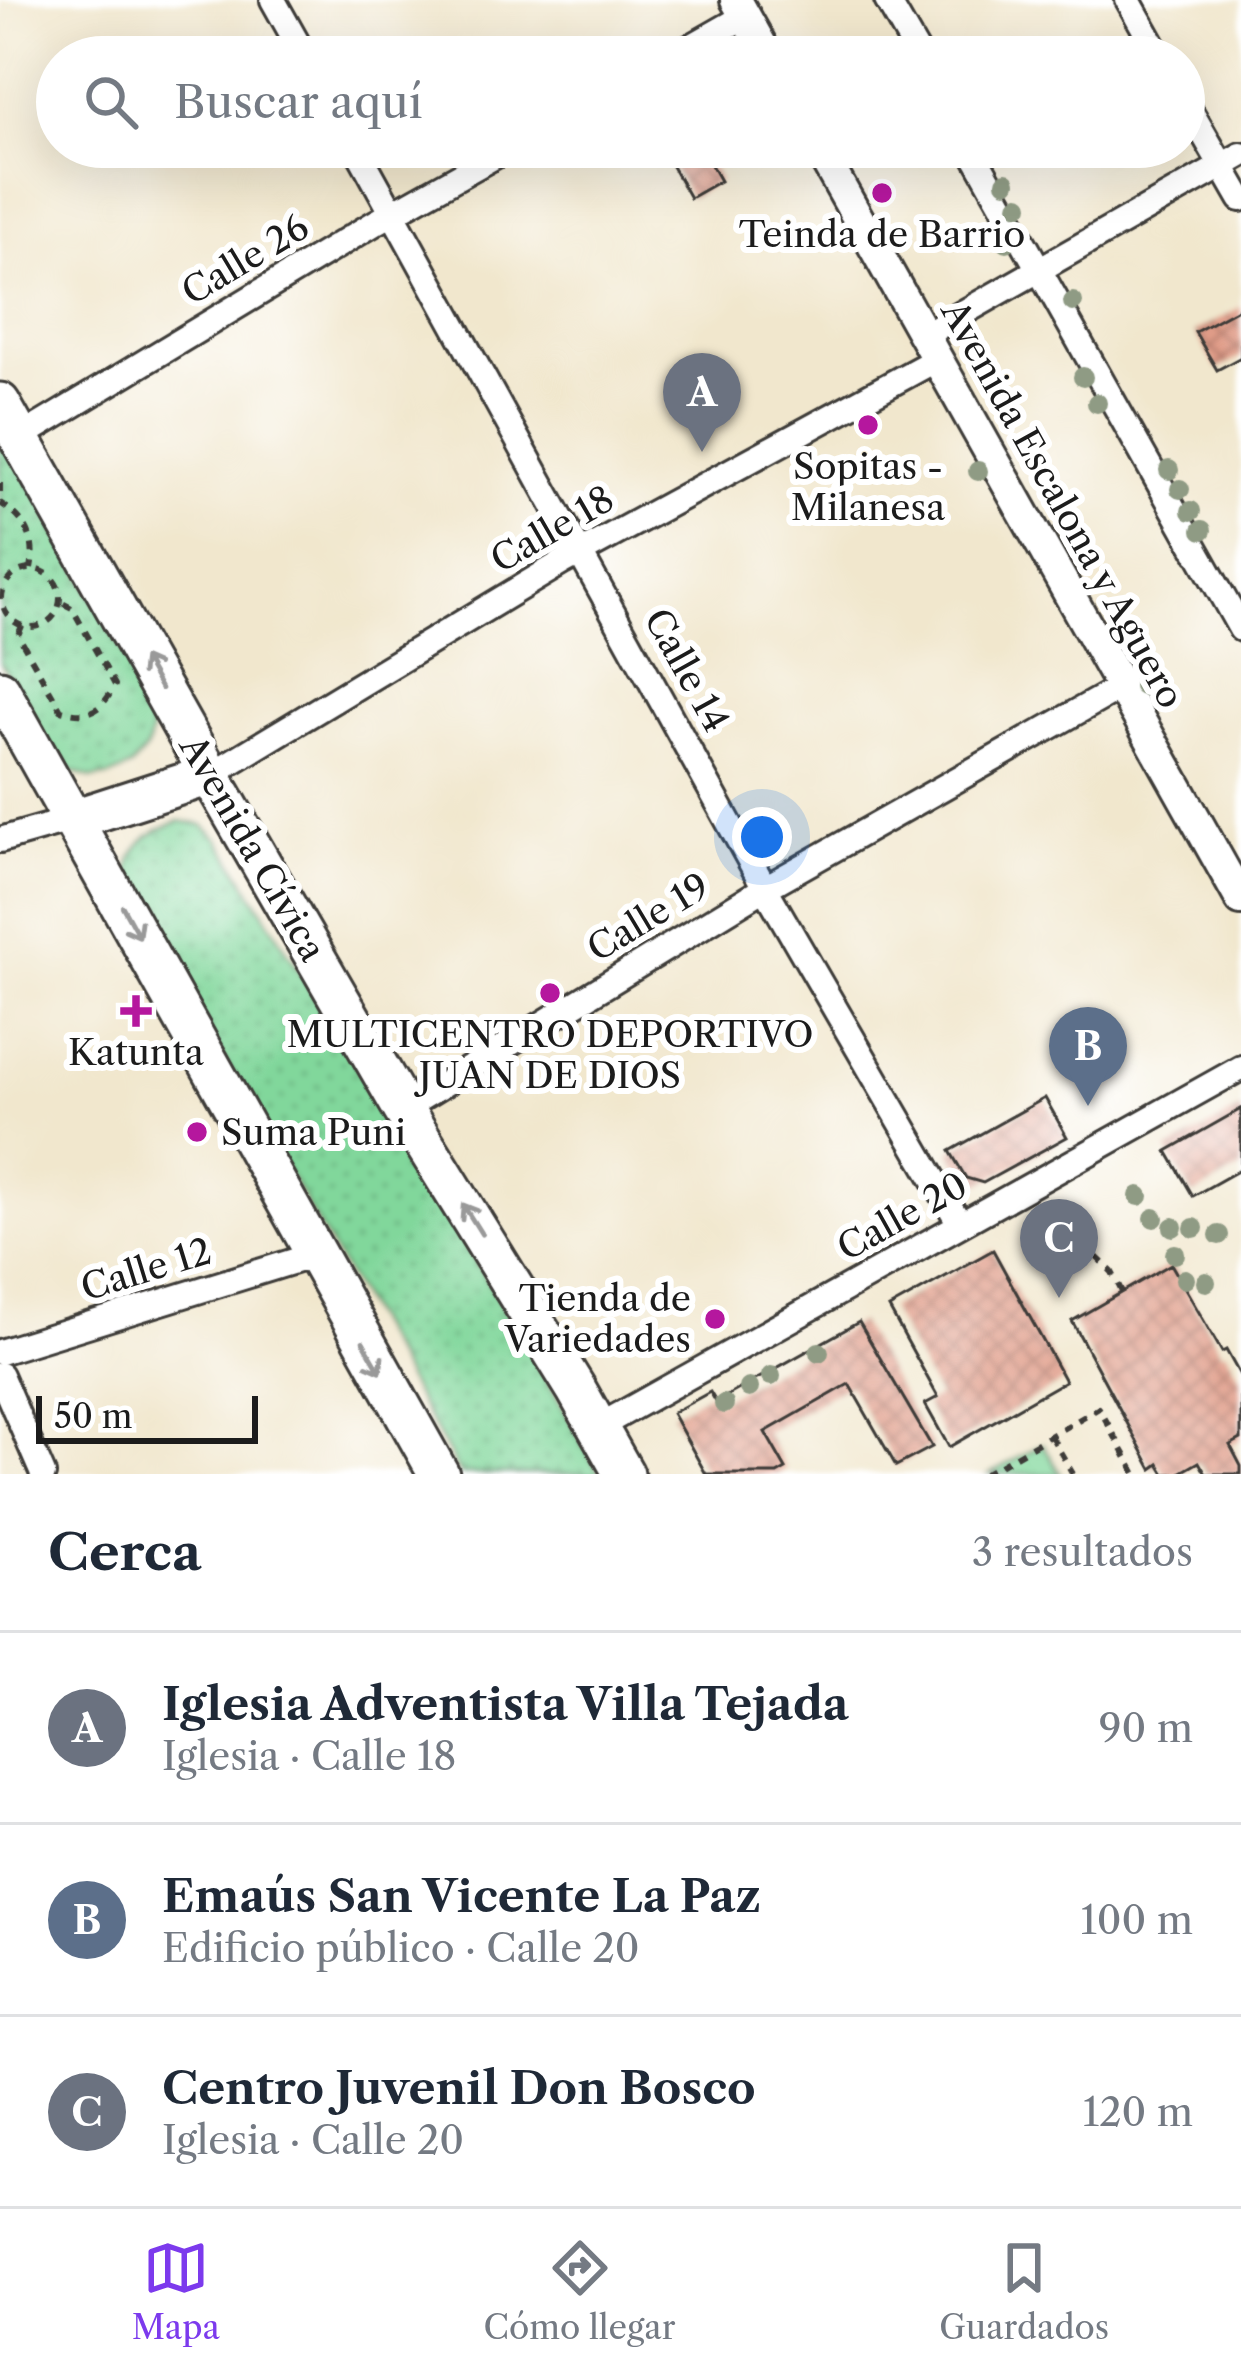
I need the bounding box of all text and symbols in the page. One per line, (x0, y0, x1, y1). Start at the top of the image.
search box (36, 36, 1205, 168)
icon: search (78, 69, 144, 135)
text: Buscar aquí (174, 74, 423, 130)
marker: Teinda de Barrio (869, 180, 895, 206)
street label: Calle 26 (174, 204, 316, 314)
place label: Teinda de Barrio (739, 212, 1025, 256)
street label: Avenida Escalona y Aguero (932, 292, 1194, 715)
pin: A (663, 353, 741, 452)
marker: Sopitas - Milanesa (855, 412, 881, 438)
place label: Sopitas - Milanesa (791, 444, 945, 529)
street label: Calle 18 (483, 476, 621, 582)
street label: Calle 14 (635, 601, 739, 739)
one-way arrow (140, 656, 163, 691)
street label: Avenida Cívica (170, 726, 335, 969)
your location (732, 807, 792, 867)
street label: Calle 19 (579, 864, 717, 970)
one-way arrow (119, 903, 143, 938)
marker: MULTICENTRO DEPORTIVO JUAN DE DIOS (537, 980, 563, 1006)
marker: Katunta (123, 998, 149, 1024)
pin: B (1049, 1007, 1127, 1106)
place label: MULTICENTRO DEPORTIVO JUAN DE DIOS (287, 1012, 813, 1097)
place label: Katunta (68, 1030, 204, 1074)
place label: Suma Puni (221, 1110, 406, 1154)
marker: Suma Puni (184, 1119, 210, 1145)
street label: Calle 20 (829, 1162, 975, 1270)
pin: C (1020, 1199, 1098, 1298)
one-way arrow (460, 1203, 484, 1237)
street label: Calle 12 (76, 1228, 216, 1310)
place label: Tienda de Variedades (503, 1276, 691, 1361)
marker: Tienda de Variedades (702, 1306, 728, 1332)
one-way arrow (361, 1338, 385, 1373)
scale bar (36, 1390, 258, 1443)
text: 50 m (54, 1396, 132, 1437)
text: Cerca (48, 1521, 202, 1583)
text: 3 resultados (972, 1528, 1193, 1576)
text: Iglesia Adventista Villa Tejada (162, 1676, 849, 1732)
text: A (72, 1704, 102, 1752)
text: 90 m (1099, 1704, 1193, 1752)
text: Iglesia · Calle 18 (162, 1732, 456, 1780)
text: Emaús San Vicente La Paz (162, 1868, 761, 1924)
text: B (73, 1896, 102, 1944)
text: 100 m (1080, 1896, 1193, 1944)
text: Edificio público · Calle 20 (162, 1924, 640, 1972)
text: Centro Juvenil Don Bosco (162, 2060, 756, 2116)
text: C (71, 2088, 103, 2136)
text: 120 m (1083, 2088, 1193, 2136)
text: Iglesia · Calle 20 (162, 2116, 464, 2164)
tab: Mapa (132, 2235, 220, 2348)
tab: Cómo llegar (484, 2235, 676, 2348)
tab: Guardados (939, 2235, 1109, 2348)

